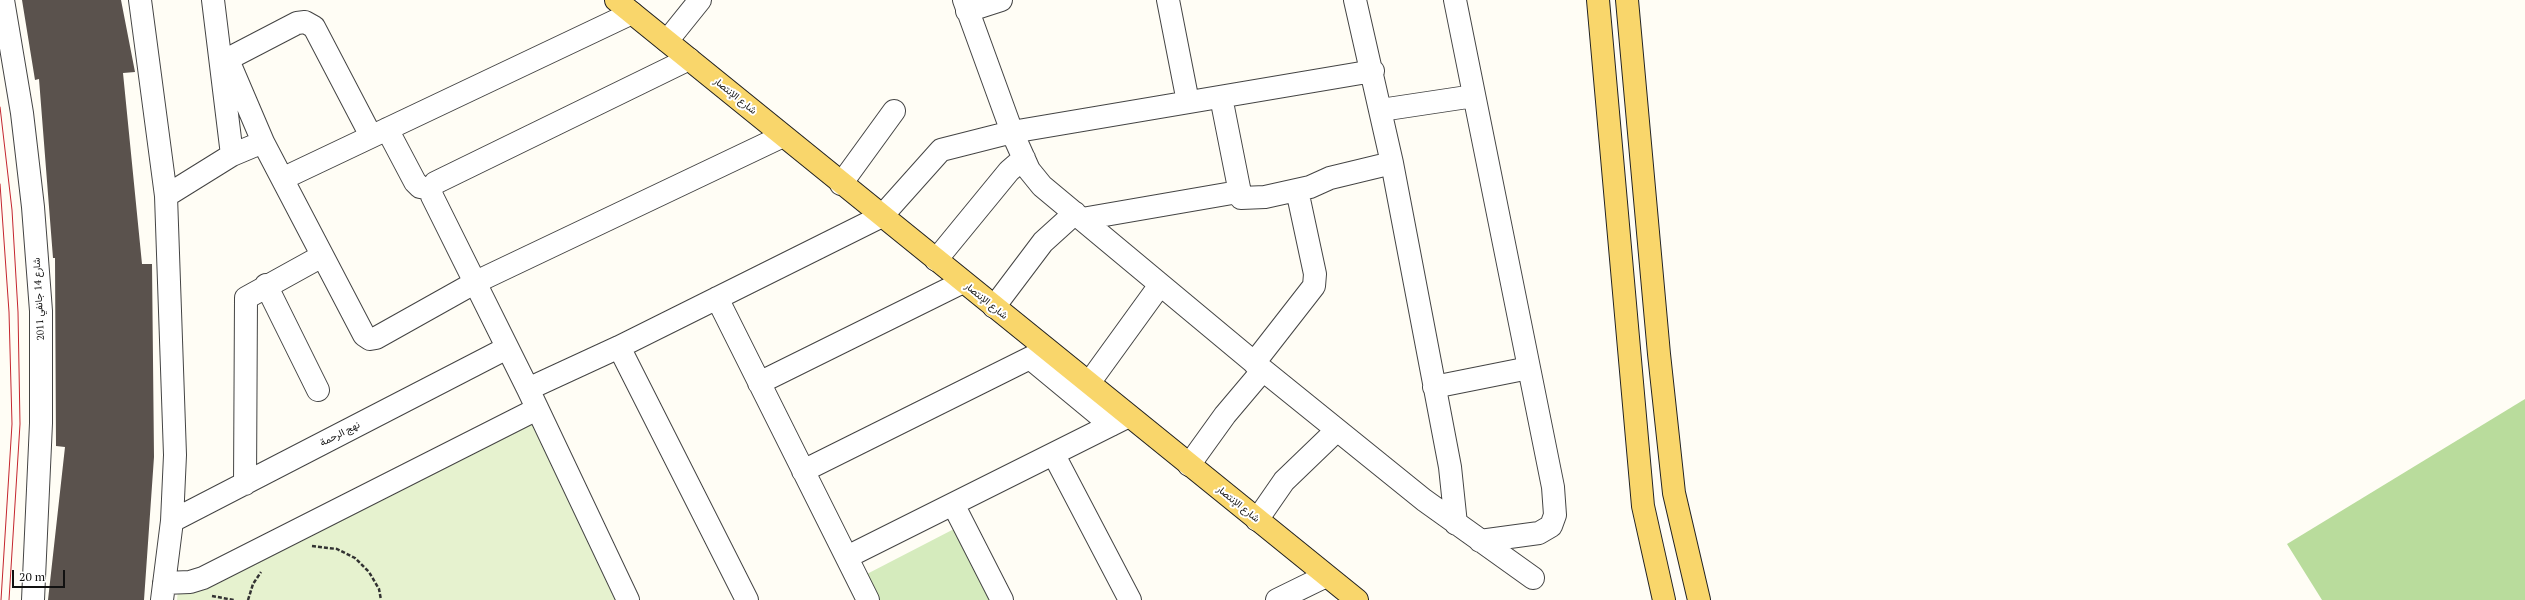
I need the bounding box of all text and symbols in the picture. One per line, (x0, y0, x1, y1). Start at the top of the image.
street label: شارع الإنتصار (711, 75, 759, 117)
street label: شارع 14 جانفي 2011 (31, 257, 47, 341)
street label: شارع الإنتصار (962, 280, 1010, 322)
street label: نهج الرحمة (318, 419, 362, 449)
street label: شارع الإنتصار (1214, 483, 1262, 525)
scale bar (14, 562, 67, 588)
text: 20 m (19, 569, 45, 584)

